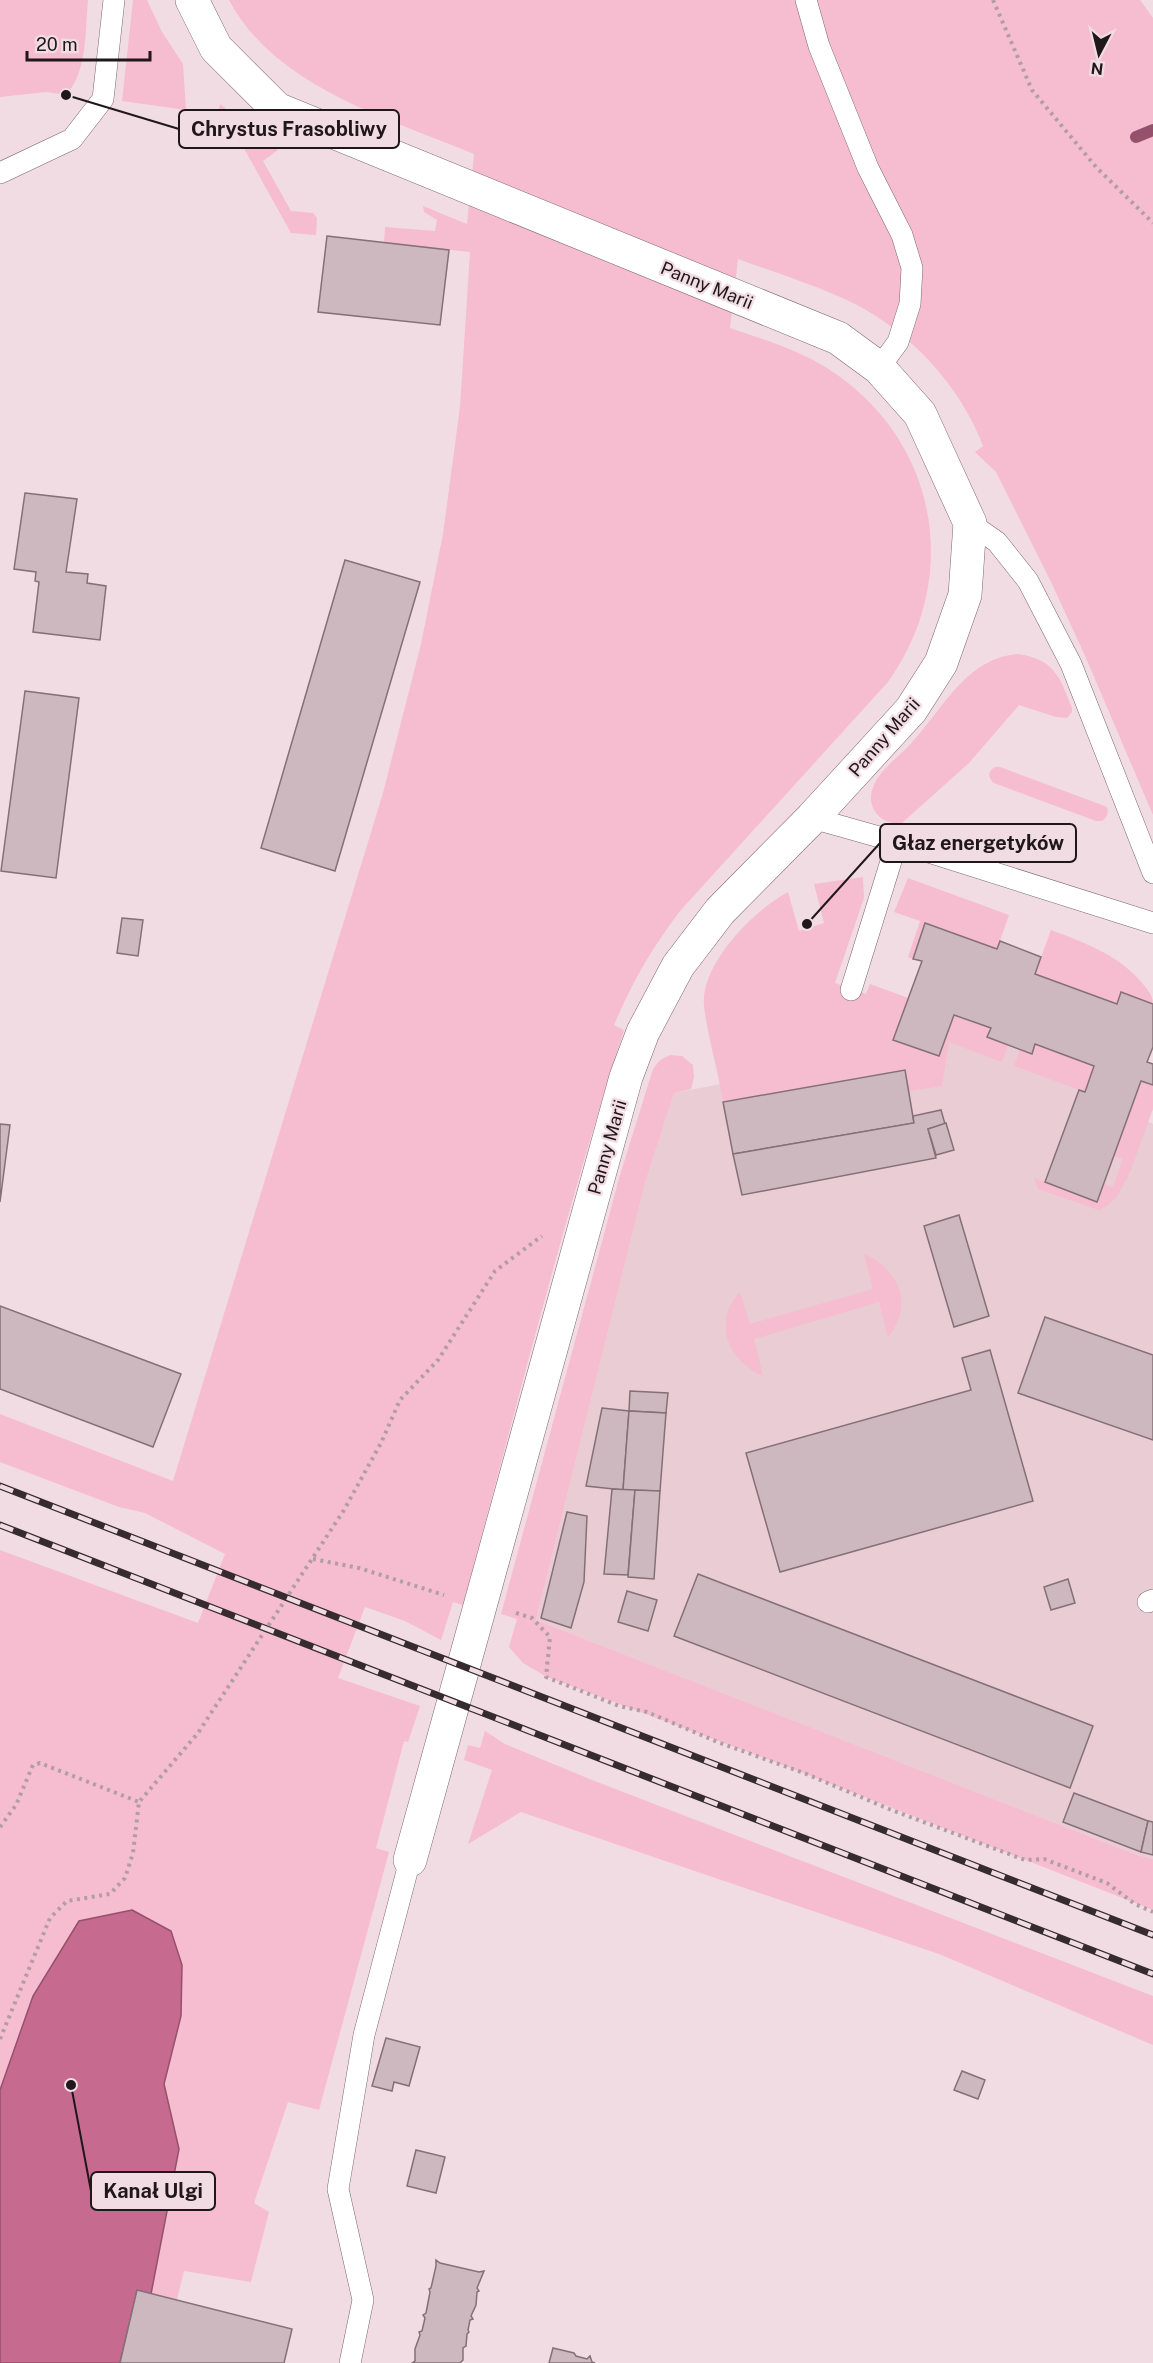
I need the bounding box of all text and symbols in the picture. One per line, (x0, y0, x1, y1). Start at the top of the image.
scale bar (27, 24, 150, 62)
north arrow (1069, 24, 1129, 84)
text: 20 m (36, 34, 78, 55)
text: N (1090, 58, 1105, 79)
callout: Chrystus Frasobliwy (179, 110, 399, 148)
text: Chrystus Frasobliwy (191, 117, 387, 141)
street label: Panny Marii (658, 257, 756, 313)
street label: Panny Marii (844, 693, 924, 781)
callout: Głaz energetyków (880, 824, 1076, 862)
text: Głaz energetyków (892, 831, 1064, 855)
street label: Panny Marii (583, 1097, 631, 1197)
callout: Kanał Ulgi (91, 2172, 215, 2210)
text: Kanał Ulgi (103, 2179, 203, 2203)

